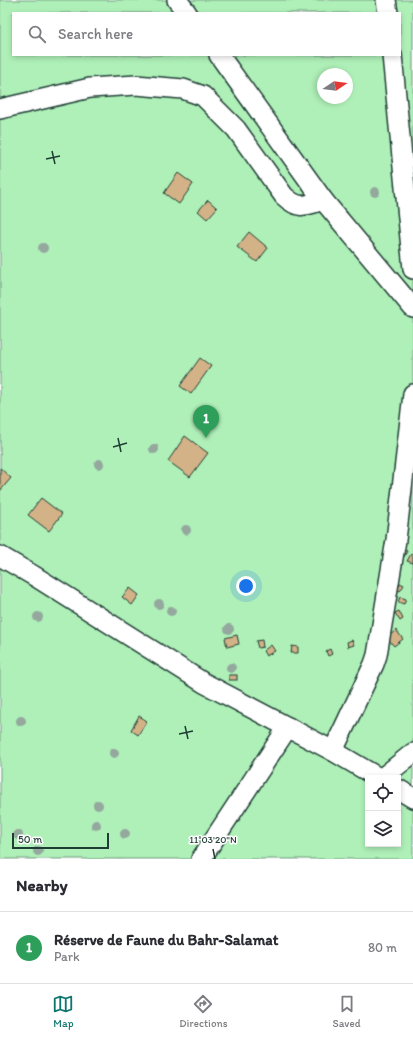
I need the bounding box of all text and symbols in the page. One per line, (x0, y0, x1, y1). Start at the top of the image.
search box (12, 12, 401, 56)
icon: search (26, 23, 48, 45)
text: Search here (58, 25, 133, 43)
north arrow (317, 68, 353, 104)
pin: 1 (193, 405, 219, 438)
your location (236, 576, 256, 596)
map controls (365, 775, 401, 847)
button: locate (365, 775, 401, 811)
button: layers (365, 811, 401, 847)
scale bar (12, 831, 109, 850)
text: 50 m (18, 833, 42, 846)
text: 11°03'20"N (189, 833, 237, 846)
text: Nearby (16, 875, 68, 895)
text: Réserve de Faune du Bahr-Salamat (54, 931, 278, 949)
text: 1 (26, 940, 32, 955)
text: 80 m (368, 940, 397, 955)
text: Park (54, 949, 80, 964)
tab: Map (52, 993, 74, 1030)
tab: Directions (179, 993, 228, 1030)
tab: Saved (332, 993, 361, 1030)

